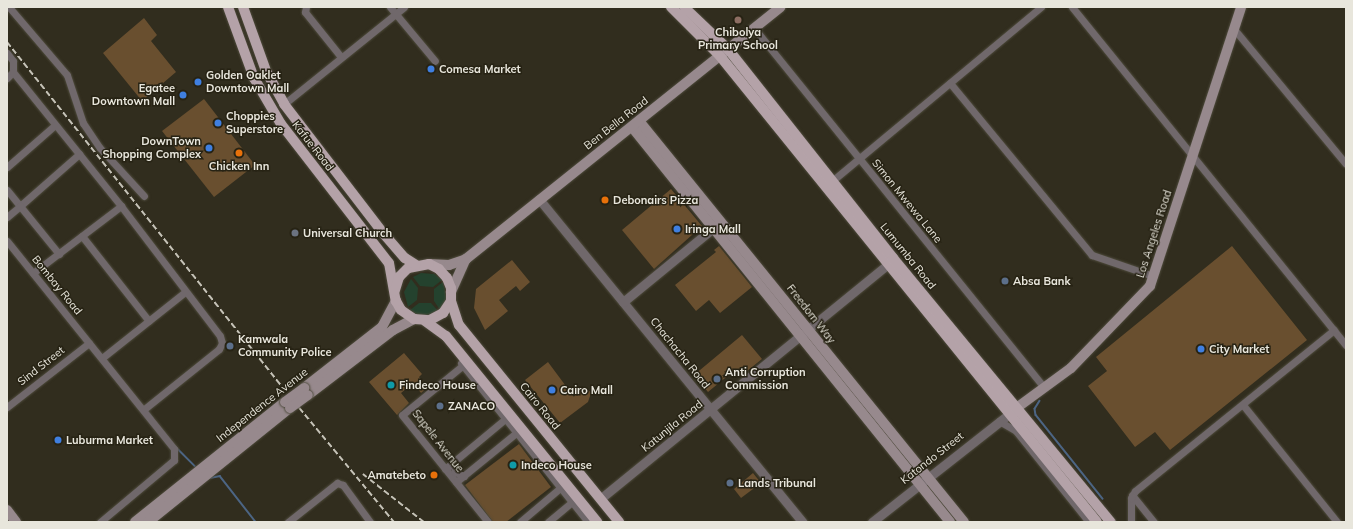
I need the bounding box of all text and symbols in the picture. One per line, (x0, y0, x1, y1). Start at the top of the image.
marker: Chibolya Primary School (733, 15, 743, 25)
place label: Chibolya Primary School (698, 26, 778, 52)
place label: Comesa Market (439, 62, 521, 76)
marker: Comesa Market (426, 64, 436, 74)
place label: Golden Oaklet Downtown Mall (206, 69, 289, 95)
marker: Golden Oaklet Downtown Mall (193, 77, 203, 87)
place label: Egatee Downtown Mall (92, 82, 175, 108)
marker: Egatee Downtown Mall (178, 90, 188, 100)
street label: Ben Bella Road (581, 94, 651, 152)
place label: Choppies Superstore (226, 110, 283, 136)
marker: Choppies Superstore (213, 118, 223, 128)
street label: Kafue Road (289, 119, 337, 173)
place label: DownTown Shopping Complex (102, 135, 201, 161)
marker: DownTown Shopping Complex (204, 143, 214, 153)
marker: Chicken Inn (234, 148, 244, 158)
street label: Simon Mwewa Lane (869, 157, 945, 245)
place label: Chicken Inn (209, 159, 269, 173)
street label: Los Angeles Road (1134, 188, 1174, 280)
place label: Debonairs Pizza (613, 193, 698, 207)
marker: Debonairs Pizza (600, 195, 610, 205)
street label: Lumumba Road (877, 220, 939, 292)
place label: Iringa Mall (685, 222, 741, 236)
marker: Iringa Mall (672, 224, 682, 234)
place label: Universal Church (303, 226, 392, 240)
marker: Universal Church (290, 228, 300, 238)
street label: Bombay Road (29, 253, 85, 317)
place label: Absa Bank (1013, 274, 1071, 288)
marker: Absa Bank (1000, 276, 1010, 286)
street label: Freedom Way (784, 282, 838, 346)
street label: Chachacha Road (647, 315, 713, 391)
place label: Kamwala Community Police (238, 333, 332, 359)
marker: Kamwala Community Police (225, 341, 235, 351)
place label: City Market (1209, 342, 1269, 356)
street label: Sind Street (15, 344, 67, 388)
marker: City Market (1196, 344, 1206, 354)
street label: Independence Avenue (214, 365, 310, 445)
place label: Anti Corruption Commission (725, 366, 806, 392)
marker: Anti Corruption Commission (712, 374, 722, 384)
place label: Findeco House (399, 378, 476, 392)
marker: Findeco House (386, 380, 396, 390)
street label: Cairo Road (517, 380, 563, 432)
place label: Cairo Mall (560, 383, 613, 397)
marker: Cairo Mall (547, 385, 557, 395)
street label: Katunjila Road (639, 397, 705, 455)
place label: ZANACO (448, 399, 495, 413)
marker: ZANACO (435, 401, 445, 411)
street label: Sapele Avenue (409, 407, 467, 475)
street label: Katondo Street (898, 429, 966, 487)
place label: Luburma Market (66, 433, 153, 447)
marker: Luburma Market (53, 435, 63, 445)
place label: Indeco House (521, 458, 592, 472)
marker: Indeco House (508, 460, 518, 470)
place label: Amatebeto (367, 468, 426, 482)
marker: Amatebeto (429, 470, 439, 480)
place label: Lands Tribunal (738, 476, 816, 490)
marker: Lands Tribunal (725, 478, 735, 488)

